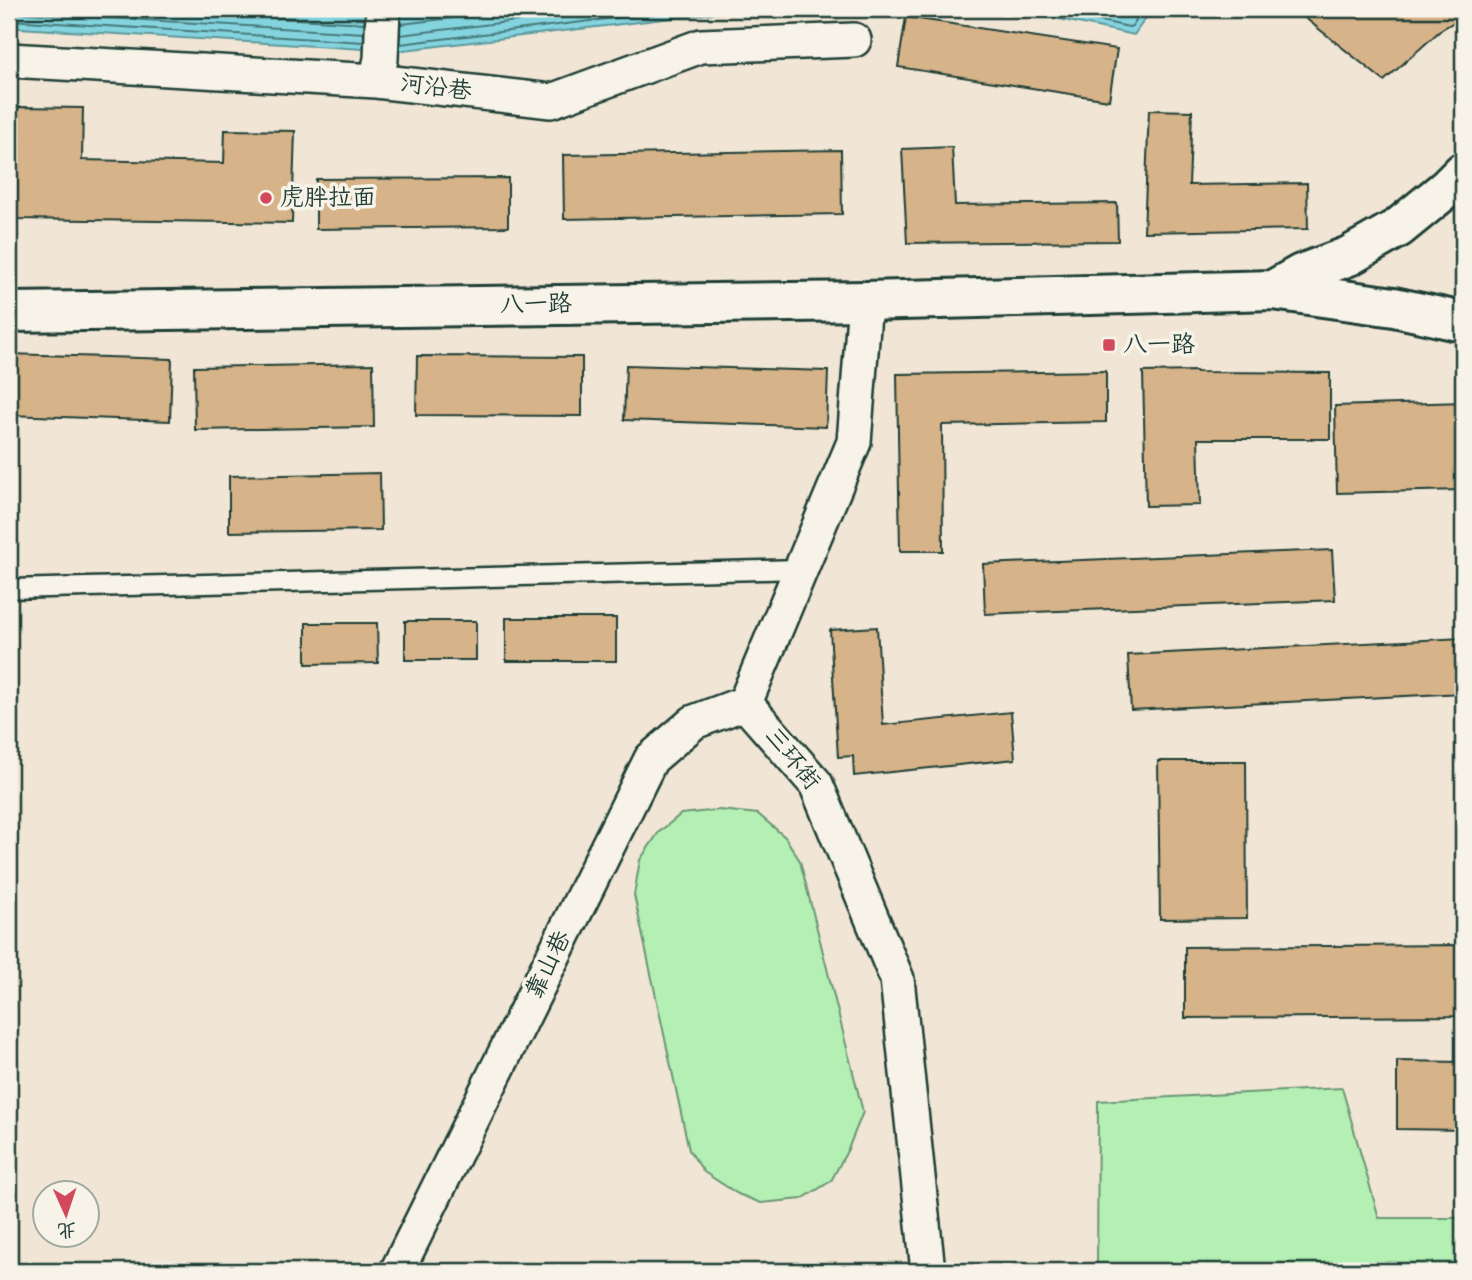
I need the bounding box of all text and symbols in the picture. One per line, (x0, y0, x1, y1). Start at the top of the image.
street label: 河沿巷 (398, 68, 474, 108)
place label: 虎胖拉面 (280, 183, 376, 214)
marker: 虎胖拉面 (258, 190, 274, 206)
street label: 八一路 (500, 289, 572, 321)
place label: 八一路 (1123, 330, 1195, 361)
marker: 八一路 (1101, 337, 1117, 353)
street label: 三环街 (757, 721, 827, 797)
street label: 靠山巷 (519, 926, 579, 1004)
north arrow (32, 1178, 102, 1248)
text: 北 (57, 1216, 77, 1242)

